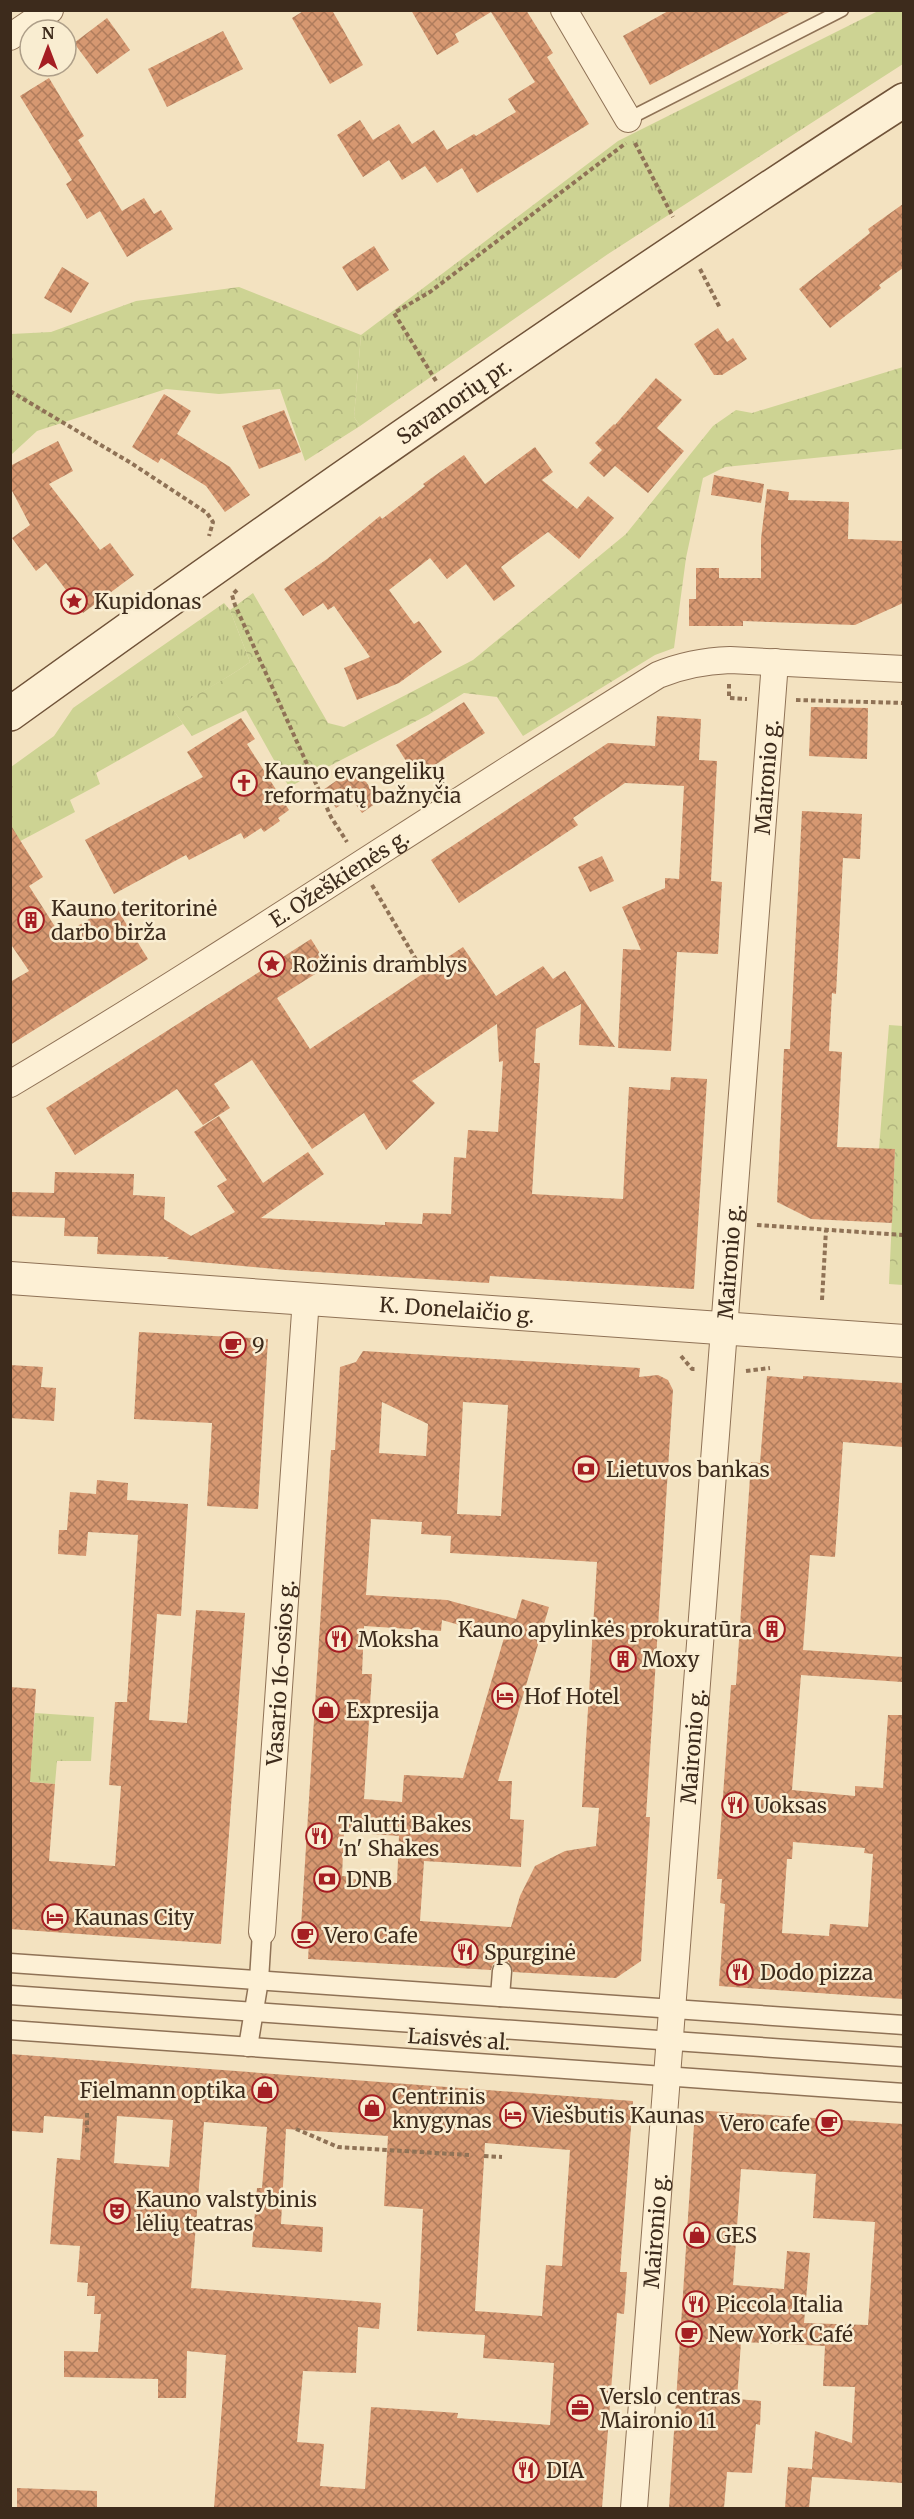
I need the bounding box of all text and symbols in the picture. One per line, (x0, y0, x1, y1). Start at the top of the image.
north arrow (18, 18, 78, 78)
text: N (42, 23, 55, 43)
street label: Savanorių pr. (391, 352, 516, 450)
place icon: Kupidonas (59, 586, 89, 616)
place label: Kupidonas (94, 588, 202, 615)
street label: Maironio g. (748, 718, 784, 836)
place label: Kauno evangelikų reformatų bažnyčia (264, 758, 461, 809)
church icon: Kauno evangelikų reformatų bažnyčia (229, 768, 259, 798)
street label: E. Ožeškienės g. (264, 823, 414, 933)
place label: Kauno teritorinė darbo birža (51, 895, 217, 946)
building icon: Kauno teritorinė darbo birža (16, 905, 46, 935)
place icon: Rožinis dramblys (257, 949, 287, 979)
place label: Rožinis dramblys (292, 951, 467, 978)
street label: Maironio g. (711, 1203, 747, 1320)
street label: K. Donelaičio g. (378, 1291, 535, 1328)
cafe icon: 9 (218, 1330, 248, 1360)
place label: 9 (252, 1332, 265, 1359)
bank icon: Lietuvos bankas (571, 1454, 601, 1484)
place label: Lietuvos bankas (606, 1456, 770, 1483)
street label: Vasario 16-osios g. (260, 1579, 300, 1767)
building icon: Kauno apylinkės prokuratūra (757, 1614, 787, 1644)
place label: Kauno apylinkės prokuratūra (458, 1616, 752, 1643)
restaurant icon: Moksha (324, 1624, 354, 1654)
place label: Moksha (358, 1626, 439, 1653)
building icon: Moxy (608, 1644, 638, 1674)
place label: Moxy (642, 1646, 700, 1673)
hotel icon: Hof Hotel (490, 1681, 520, 1711)
place label: Hof Hotel (524, 1683, 620, 1710)
street label: Maironio g. (674, 1688, 710, 1805)
shop icon: Expresija (311, 1695, 341, 1725)
place label: Expresija (346, 1697, 439, 1724)
restaurant icon: Uoksas (720, 1790, 750, 1820)
place label: Uoksas (754, 1792, 827, 1819)
place label: Talutti Bakes 'n' Shakes (338, 1811, 471, 1862)
restaurant icon: Talutti Bakes 'n' Shakes (304, 1821, 334, 1851)
bank icon: DNB (312, 1864, 342, 1894)
place label: DNB (346, 1866, 392, 1893)
hotel icon: Kaunas City (40, 1902, 70, 1932)
place label: Kaunas City (74, 1904, 195, 1931)
cafe icon: Vero Cafe (290, 1920, 320, 1950)
place label: Vero Cafe (323, 1922, 418, 1949)
restaurant icon: Spurginė (450, 1937, 480, 1967)
place label: Spurginė (484, 1939, 576, 1966)
restaurant icon: Dodo pizza (725, 1957, 755, 1987)
place label: Dodo pizza (760, 1959, 873, 1986)
street label: Laisvės al. (407, 2022, 511, 2056)
shop icon: Fielmann optika (250, 2075, 280, 2105)
place label: Fielmann optika (79, 2077, 246, 2104)
place label: Centrinis knygynas (392, 2083, 492, 2134)
shop icon: Centrinis knygynas (357, 2093, 387, 2123)
hotel icon: Viešbutis Kaunas (498, 2100, 528, 2130)
place label: Viešbutis Kaunas (531, 2102, 705, 2129)
cafe icon: Vero cafe (814, 2108, 844, 2138)
place label: Vero cafe (719, 2110, 810, 2137)
street label: Maironio g. (637, 2172, 673, 2289)
place label: Kauno valstybinis lėlių teatras (136, 2186, 317, 2237)
theatre icon: Kauno valstybinis lėlių teatras (102, 2196, 132, 2226)
shop icon: GES (682, 2220, 712, 2250)
place label: GES (716, 2222, 757, 2249)
restaurant icon: Piccola Italia (681, 2289, 711, 2319)
place label: Piccola Italia (716, 2291, 843, 2318)
cafe icon: New York Café (674, 2319, 704, 2349)
place label: New York Café (708, 2321, 853, 2348)
place label: Verslo centras Maironio 11 (599, 2383, 741, 2434)
office icon: Verslo centras Maironio 11 (565, 2393, 595, 2423)
restaurant icon: DIA (511, 2455, 541, 2485)
place label: DIA (546, 2457, 584, 2484)

